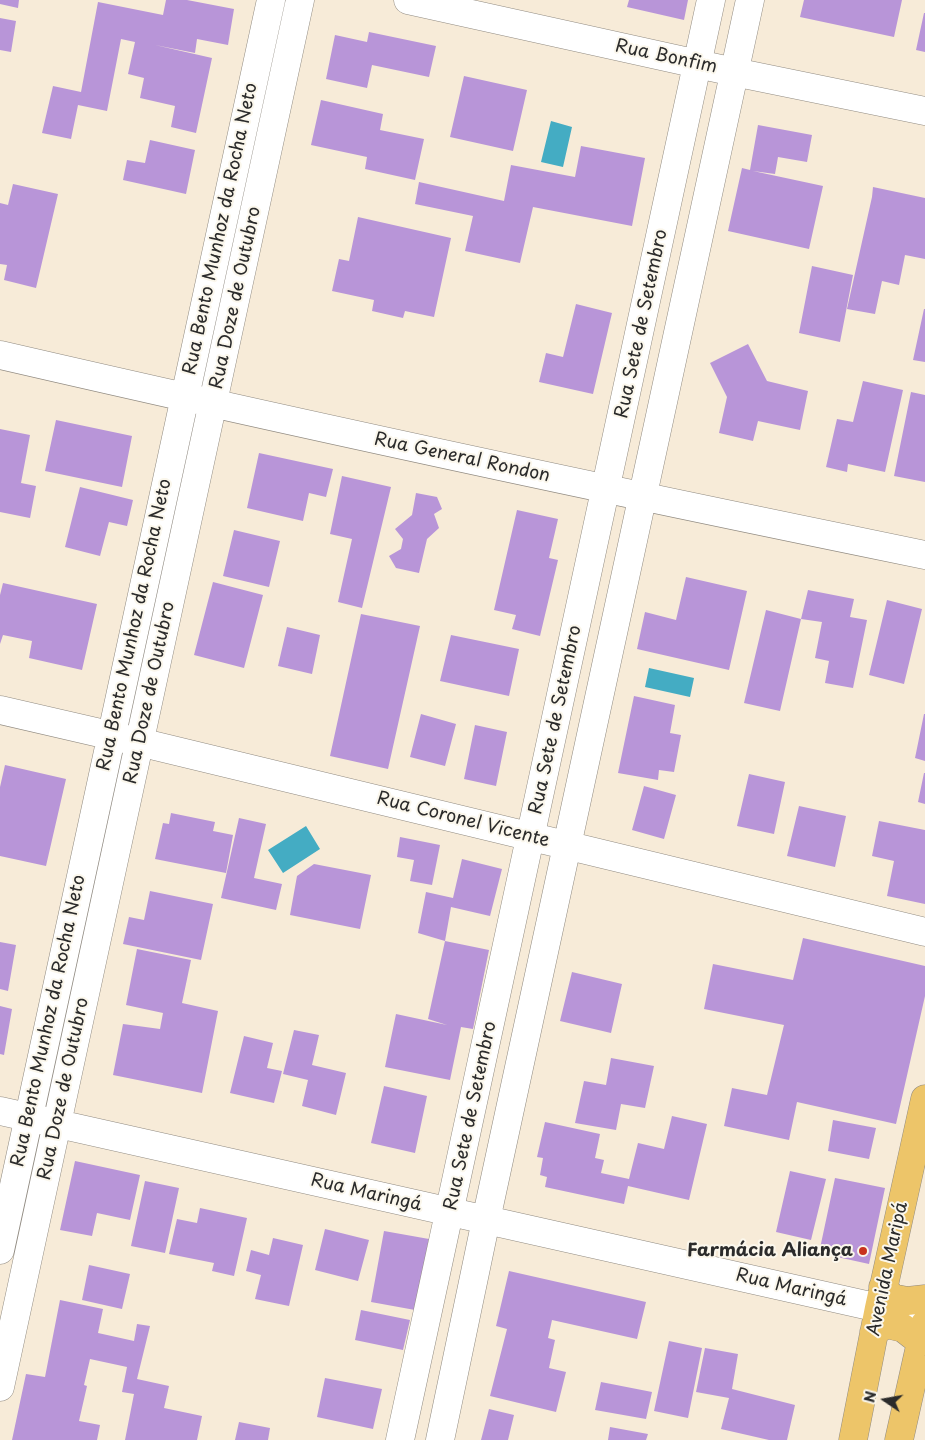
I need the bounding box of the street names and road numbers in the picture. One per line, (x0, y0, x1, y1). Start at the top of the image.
street label: Rua Bonfim (613, 36, 719, 78)
street label: Rua Bento Munhoz da Rocha Neto (179, 81, 263, 377)
street label: Rua Doze de Outubro (206, 205, 266, 391)
street label: Rua Sete de Setembro (611, 227, 673, 421)
street label: Rua General Rondon (372, 429, 552, 487)
street label: Rua Bento Munhoz da Rocha Neto (93, 477, 177, 773)
street label: Rua Doze de Outubro (120, 600, 180, 786)
street label: Rua Sete de Setembro (525, 623, 587, 817)
street label: Rua Coronel Vicente (374, 788, 552, 852)
street label: Rua Bento Munhoz da Rocha Neto (7, 873, 91, 1169)
street label: Rua Doze de Outubro (34, 996, 94, 1182)
street label: Rua Sete de Setembro (440, 1019, 502, 1213)
street label: Rua Maringá (308, 1170, 424, 1216)
street label: Avenida Maripá (863, 1200, 913, 1338)
street label: Rua Maringá (733, 1265, 849, 1311)

